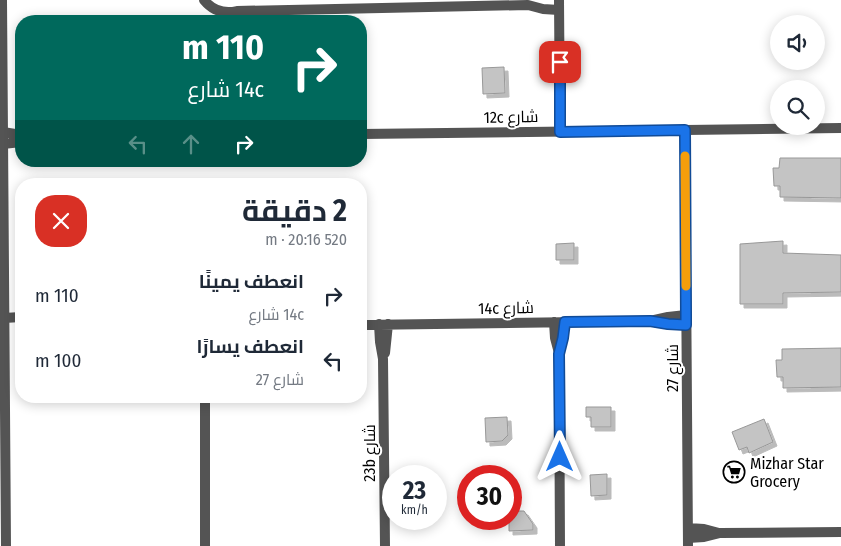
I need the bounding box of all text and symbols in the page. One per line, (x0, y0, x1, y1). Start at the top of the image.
map controls (770, 15, 825, 135)
button: sound (770, 15, 825, 70)
text: 110 m (182, 26, 264, 68)
icon: right (282, 35, 347, 100)
pin (539, 41, 581, 83)
icon: arrive (546, 48, 574, 76)
text: 14c شارع (188, 76, 264, 103)
button: search (770, 80, 825, 135)
street label: 12c شارع (484, 107, 538, 129)
icon: left (124, 130, 152, 158)
icon: ahead (177, 130, 205, 158)
icon: right (230, 130, 258, 158)
text: 2 دقيقة (242, 193, 347, 229)
button: close (35, 195, 87, 247)
text: 520 m · 20:16 (265, 230, 347, 249)
text: انعطف يمينًا (199, 270, 304, 293)
icon: right (319, 282, 347, 310)
text: 110 m (35, 284, 79, 307)
street label: 14c شارع (478, 298, 534, 320)
text: 14c شارع (248, 305, 304, 324)
text: انعطف يسارًا (196, 335, 304, 358)
street label: شارع 27 (663, 344, 684, 392)
icon: left (319, 347, 347, 375)
text: 100 m (35, 349, 81, 372)
text: شارع 27 (256, 370, 304, 389)
street label: 23b شارع (360, 424, 381, 482)
position arrow (533, 430, 585, 482)
place label: Mizhar Star Grocery (750, 454, 824, 491)
supermarket icon: Mizhar Star Grocery (722, 460, 746, 484)
speed limit sign: 30 (457, 465, 522, 530)
text: 23 (403, 476, 426, 506)
text: km/h (401, 503, 428, 517)

